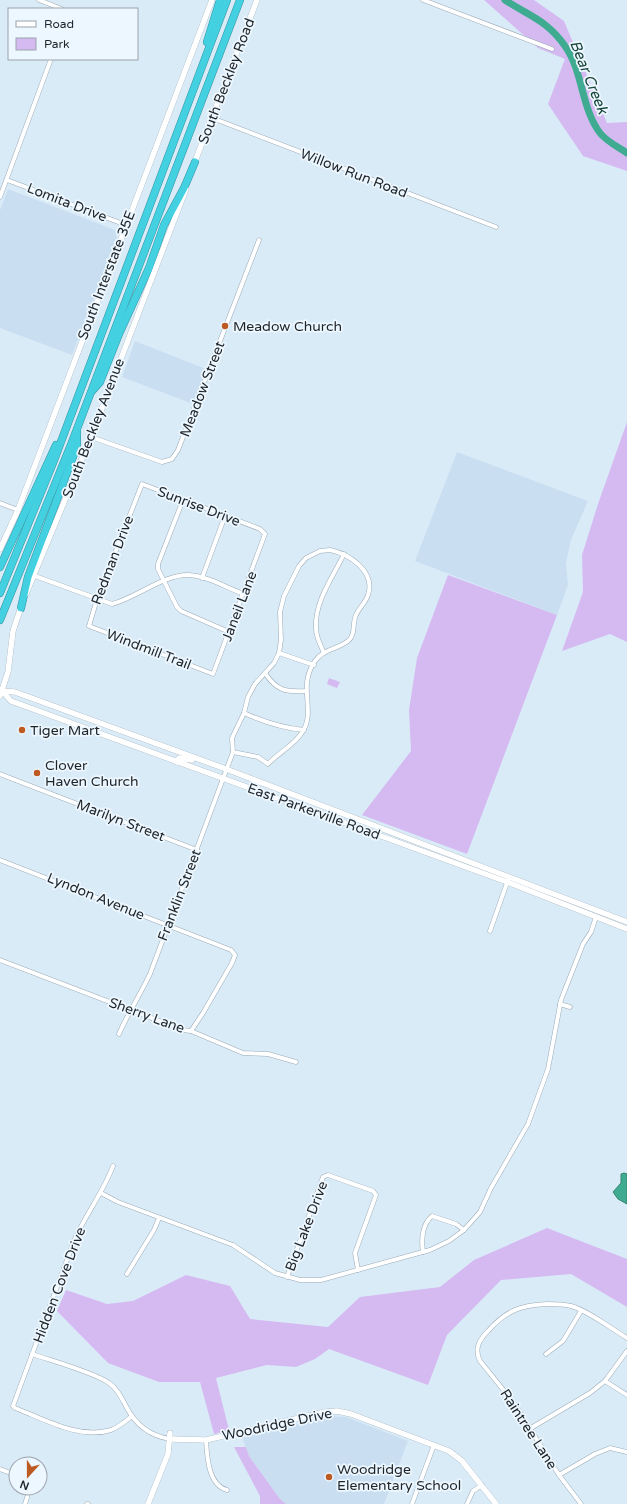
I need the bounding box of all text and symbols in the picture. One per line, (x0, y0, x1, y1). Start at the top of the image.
legend (8, 8, 138, 60)
street label: South Beckley Road (195, 16, 258, 147)
text: Road (44, 17, 74, 31)
text: Park (44, 37, 70, 51)
water label: Bear Creek (566, 38, 613, 118)
street label: Willow Run Road (298, 145, 410, 202)
street label: Lomita Drive (24, 179, 109, 226)
street label: South Interstate 35E (74, 208, 139, 342)
place label: Meadow Church (233, 318, 342, 335)
marker: Meadow Church (220, 321, 230, 331)
street label: Meadow Street (176, 338, 229, 439)
street label: South Beckley Avenue (59, 356, 128, 501)
street label: Sunrise Drive (155, 483, 243, 530)
street label: Redman Drive (88, 513, 137, 607)
street label: Janeil Lane (218, 569, 261, 644)
street label: Windmill Trail (104, 625, 194, 673)
place label: Tiger Mart (30, 722, 100, 739)
marker: Tiger Mart (17, 725, 27, 735)
place label: Clover Haven Church (45, 757, 139, 790)
marker: Clover Haven Church (32, 768, 42, 778)
street label: East Parkerville Road (245, 780, 383, 843)
street label: Marilyn Street (74, 796, 168, 845)
street label: Franklin Street (154, 846, 205, 943)
street label: Lyndon Avenue (45, 869, 147, 924)
street label: Sherry Lane (107, 994, 187, 1037)
street label: Big Lake Drive (282, 1179, 331, 1274)
street label: Hidden Cove Drive (29, 1225, 89, 1346)
street label: Raintree Lane (496, 1386, 561, 1473)
street label: Woodridge Drive (221, 1405, 334, 1444)
north arrow (8, 1456, 48, 1496)
place label: Woodridge Elementary School (337, 1461, 461, 1494)
marker: Woodridge Elementary School (324, 1472, 334, 1482)
text: N (18, 1477, 31, 1493)

